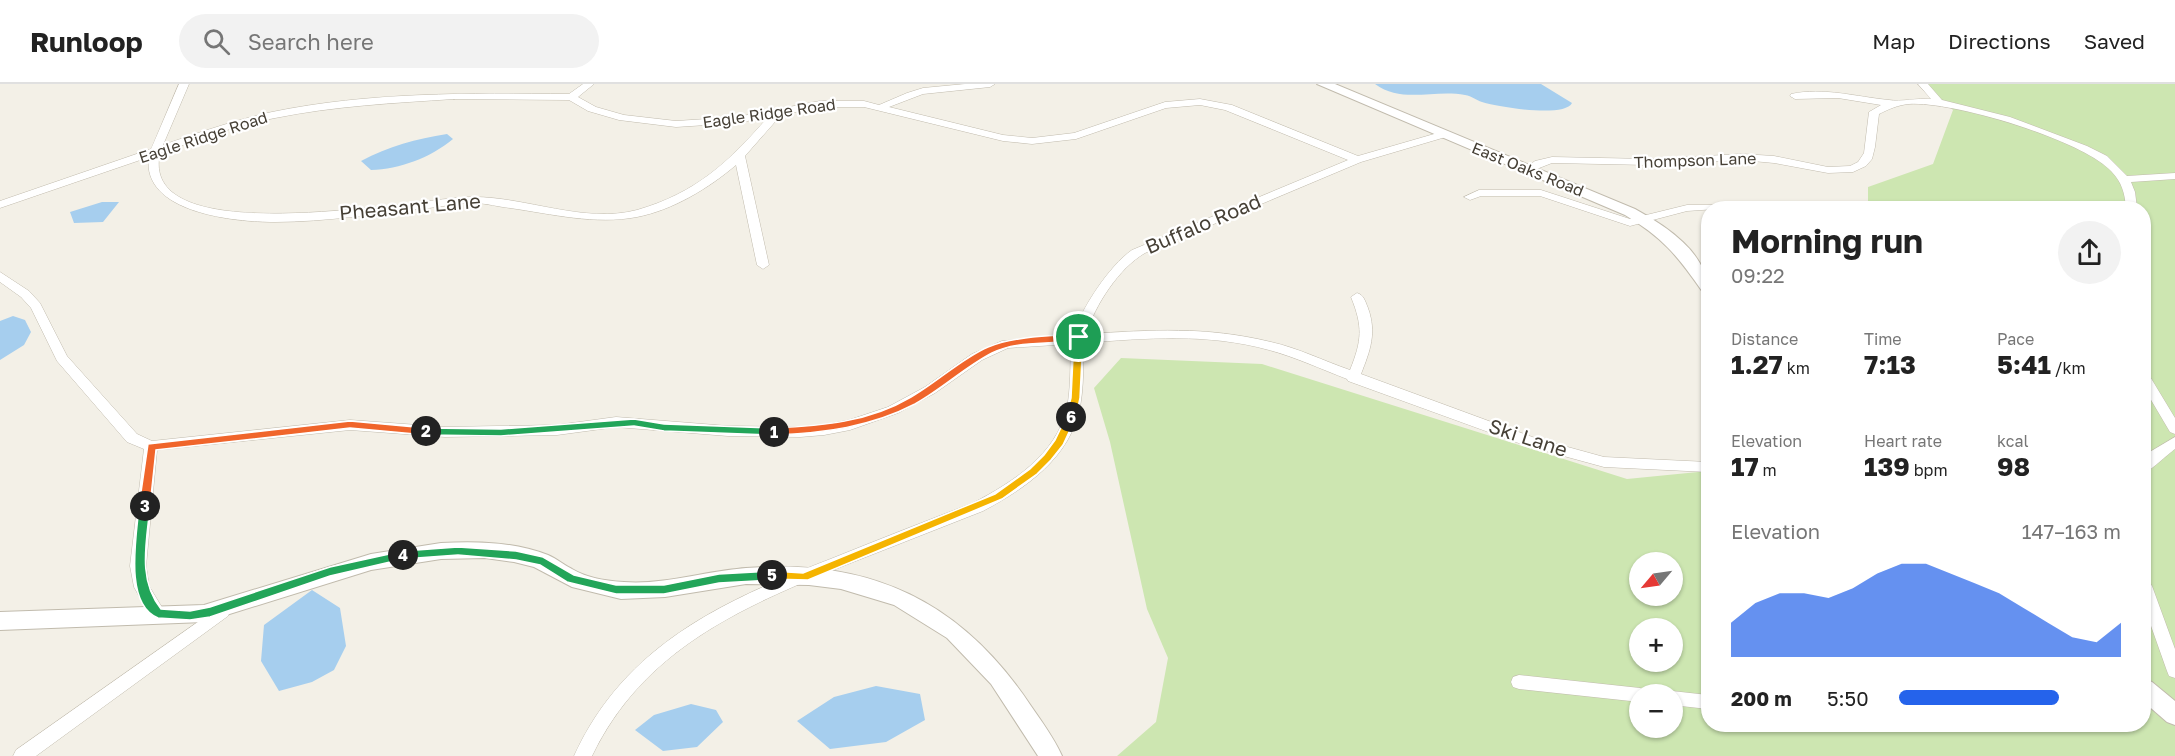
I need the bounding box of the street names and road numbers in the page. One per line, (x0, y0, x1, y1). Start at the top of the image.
street label: Eagle Ridge Road (701, 94, 837, 132)
street label: Eagle Ridge Road (136, 107, 270, 167)
street label: East Oaks Road (1469, 137, 1587, 201)
street label: Thompson Lane (1633, 148, 1757, 172)
street label: Pheasant Lane (338, 188, 482, 224)
street label: Buffalo Road (1141, 188, 1264, 258)
street label: Ski Lane (1486, 413, 1571, 461)

